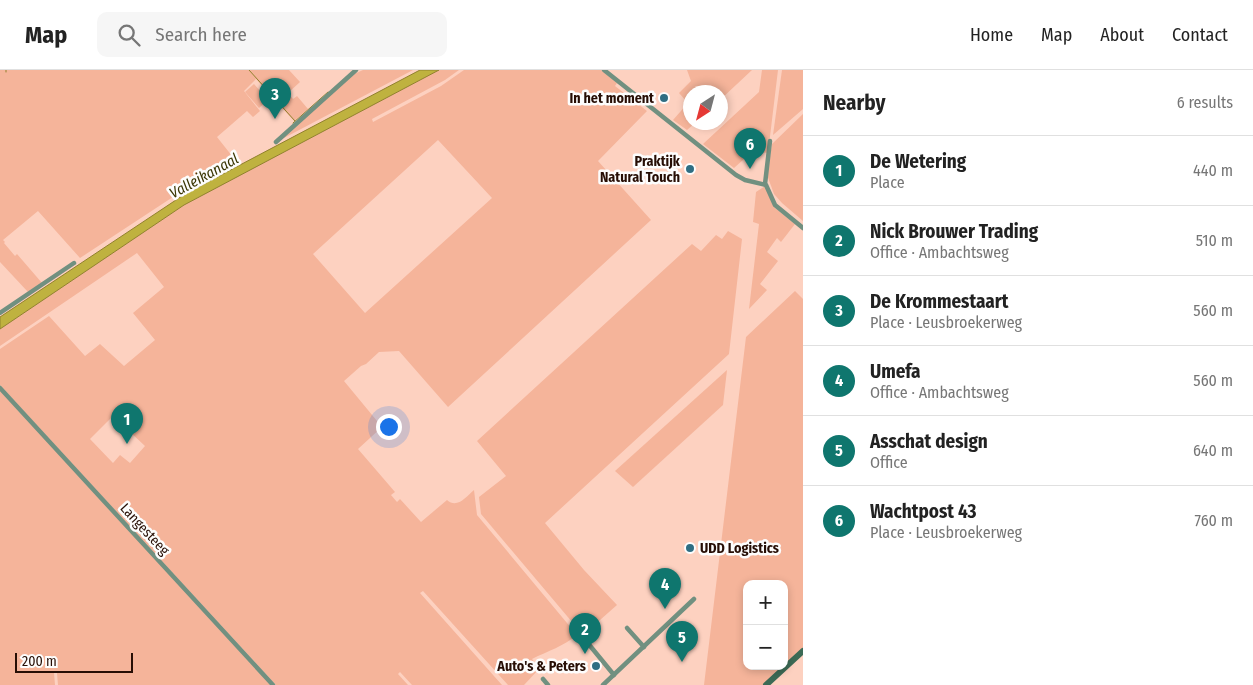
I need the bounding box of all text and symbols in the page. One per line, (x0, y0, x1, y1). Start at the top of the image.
search box (97, 12, 447, 57)
text: Map (25, 21, 67, 49)
icon: search (115, 21, 143, 49)
text: Search here (155, 23, 247, 46)
text: Home (970, 24, 1013, 46)
text: Map (1041, 24, 1072, 46)
text: About (1100, 24, 1144, 46)
text: Contact (1172, 24, 1228, 46)
pin: 3 (259, 78, 291, 119)
north arrow (683, 85, 728, 130)
place label: In het moment (570, 90, 655, 107)
text: Nearby (823, 90, 885, 116)
marker: In het moment (658, 92, 670, 104)
text: 6 results (1177, 93, 1233, 112)
pin: 6 (734, 128, 766, 169)
water label: Valleikanaal (166, 150, 242, 202)
text: De Wetering (870, 150, 966, 173)
place label: Praktijk Natural Touch (600, 153, 681, 186)
text: 1 (836, 161, 842, 180)
text: 440 m (1193, 161, 1233, 180)
marker: Praktijk Natural Touch (684, 163, 696, 175)
text: Place (870, 173, 905, 192)
text: Nick Brouwer Trading (870, 220, 1038, 243)
text: 2 (835, 231, 843, 250)
text: 510 m (1196, 231, 1233, 250)
text: Office · Ambachtsweg (870, 243, 1009, 262)
text: De Krommestaart (870, 290, 1008, 313)
text: 3 (835, 301, 843, 320)
text: 560 m (1193, 301, 1233, 320)
text: Place · Leusbroekerweg (870, 313, 1022, 332)
text: Umefa (870, 360, 921, 383)
text: 4 (835, 371, 843, 390)
text: 560 m (1193, 371, 1233, 390)
text: Office · Ambachtsweg (870, 383, 1009, 402)
pin: 1 (111, 403, 143, 444)
your location (376, 414, 402, 440)
text: Asschat design (870, 430, 988, 453)
text: 5 (835, 441, 843, 460)
text: 640 m (1193, 441, 1233, 460)
text: Office (870, 453, 908, 472)
street label: Langesteeg (116, 500, 173, 559)
text: Wachtpost 43 (870, 500, 976, 523)
text: 6 (835, 511, 843, 530)
text: 760 m (1195, 511, 1233, 530)
text: Place · Leusbroekerweg (870, 523, 1022, 542)
place label: UDD Logistics (700, 540, 779, 557)
marker: UDD Logistics (684, 542, 696, 554)
pin: 4 (649, 568, 681, 609)
map controls (743, 580, 788, 670)
button: + (743, 580, 788, 625)
pin: 2 (569, 613, 601, 654)
pin: 5 (666, 621, 698, 662)
button: − (743, 625, 788, 670)
scale bar (15, 650, 132, 673)
text: 200 m (22, 653, 57, 670)
place label: Auto's & Peters (496, 658, 586, 675)
marker: Auto's & Peters (590, 660, 602, 672)

